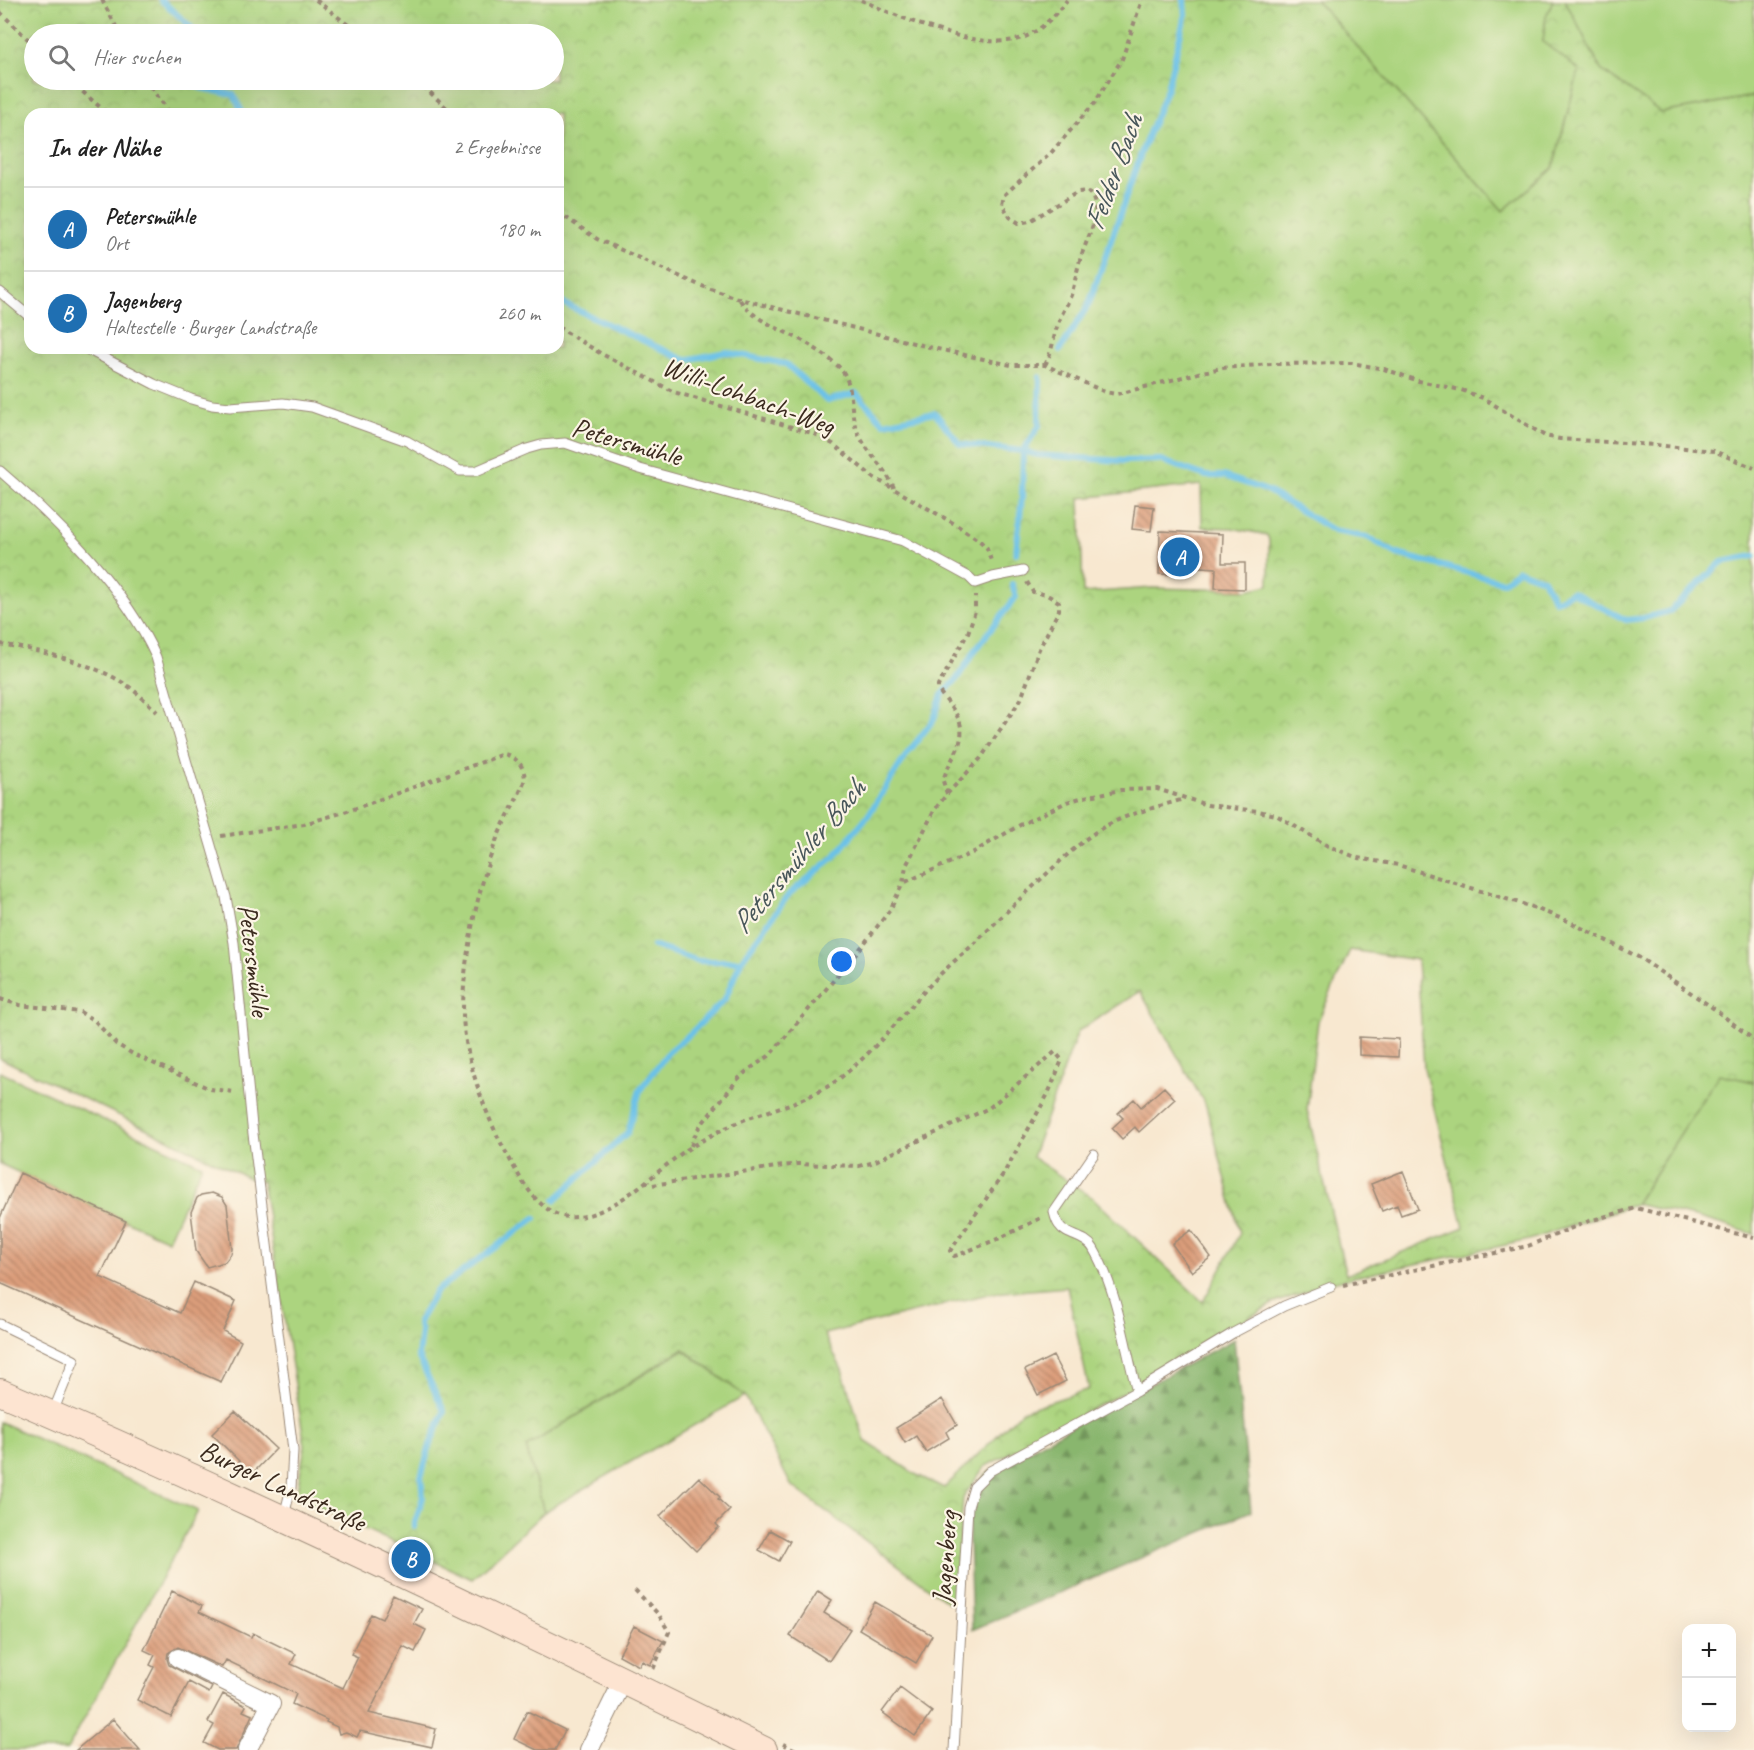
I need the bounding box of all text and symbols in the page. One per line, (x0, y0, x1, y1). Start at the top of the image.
search box (24, 24, 564, 90)
icon: search (45, 41, 78, 74)
text: Hier suchen (93, 43, 181, 71)
water label: Felder Bach (1075, 107, 1152, 235)
text: In der Nähe (48, 131, 160, 164)
text: 2 Ergebnisse (453, 135, 540, 160)
text: Petersmühle (105, 203, 195, 231)
text: A (62, 217, 73, 242)
text: 180 m (497, 217, 540, 242)
text: Ort (105, 231, 129, 256)
text: Jagenberg (105, 287, 180, 315)
text: B (62, 301, 73, 326)
text: 260 m (497, 301, 540, 326)
text: Haltestelle · Burger Landstraße (105, 315, 316, 340)
street label: Willi-Lohbach-Weg (658, 348, 841, 443)
street label: Petersmühle (568, 409, 688, 474)
pin: A (1160, 534, 1200, 580)
water label: Petersmühler Bach (722, 769, 875, 941)
street label: Petersmühle (230, 902, 279, 1020)
your location (827, 947, 856, 976)
street label: Burger Landstraße (194, 1432, 373, 1540)
street label: Jagenberg (924, 1508, 965, 1608)
pin: B (392, 1536, 430, 1582)
map controls (1682, 1624, 1736, 1732)
button: + (1682, 1624, 1736, 1678)
button: − (1682, 1678, 1736, 1732)

